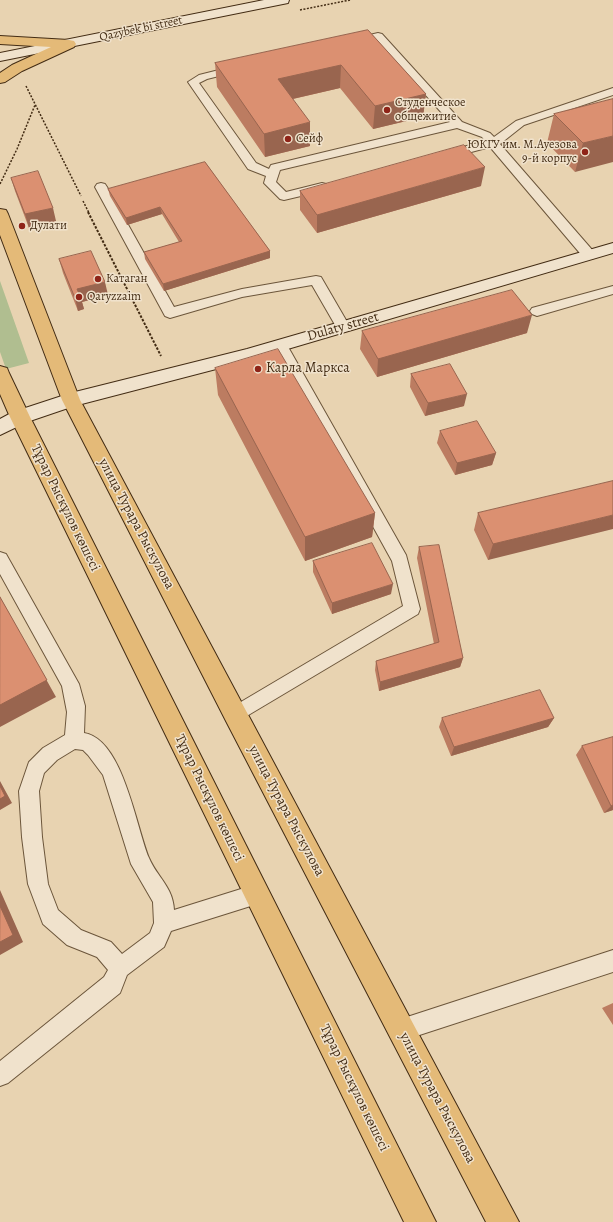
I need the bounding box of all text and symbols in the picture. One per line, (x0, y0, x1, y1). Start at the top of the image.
street label: Qazybek bi street (98, 13, 184, 45)
place label: Студенческое общежитие (395, 96, 466, 124)
marker: Студенческое общежитие (382, 105, 392, 115)
place label: Сейф (296, 132, 323, 146)
marker: Сейф (283, 134, 293, 144)
place label: ЮКГУ им. М.Ауезова 9-й корпус (467, 138, 577, 166)
marker: ЮКГУ им. М.Ауезова 9-й корпус (580, 147, 590, 157)
place label: Дулати (30, 219, 67, 233)
marker: Дулати (17, 221, 27, 231)
place label: Катаган (106, 272, 147, 286)
marker: Катаган (93, 274, 103, 284)
place label: Qaryzzaim (87, 290, 141, 304)
marker: Qaryzzaim (74, 292, 84, 302)
street label: Dulaty street (305, 309, 381, 345)
place label: Карла Маркса (266, 361, 350, 377)
marker: Карла Маркса (253, 364, 263, 374)
street label: Тұрар Рыскұлов көшесі (27, 442, 103, 574)
street label: улица Турара Рыскулова (94, 456, 178, 592)
street label: Тұрар Рыскұлов көшесі (171, 732, 247, 864)
street label: улица Турара Рыскулова (244, 743, 328, 879)
street label: Тұрар Рыскұлов көшесі (316, 1022, 392, 1154)
street label: улица Турара Рыскулова (395, 1030, 479, 1166)

